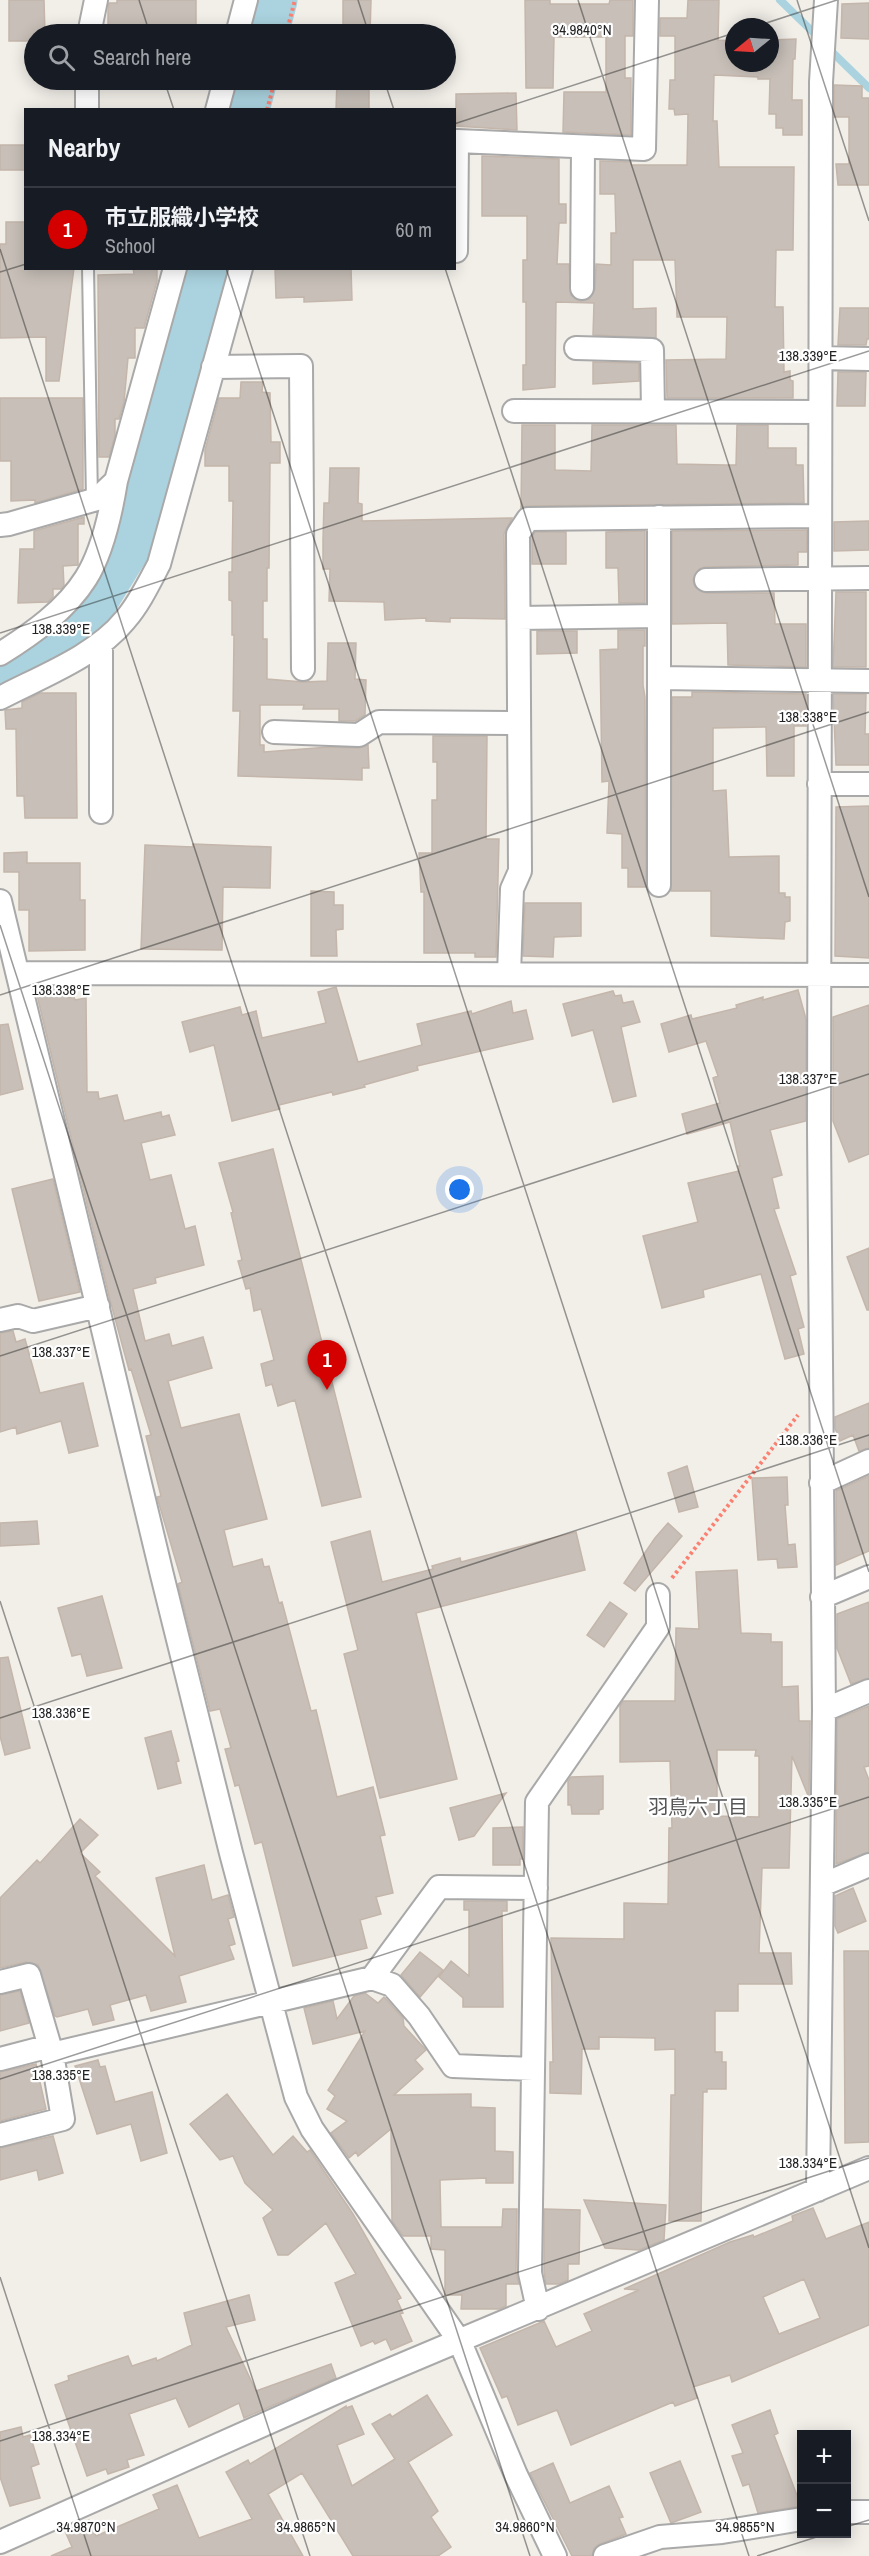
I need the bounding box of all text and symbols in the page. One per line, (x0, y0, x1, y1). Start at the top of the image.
north arrow (725, 18, 779, 72)
text: 34.9840°N (552, 19, 612, 40)
search box (24, 24, 456, 90)
icon: search (45, 41, 78, 74)
text: Search here (93, 42, 191, 72)
text: Nearby (48, 130, 120, 165)
text: 市立服織小学校 (105, 202, 259, 232)
text: 1 (63, 216, 72, 243)
text: 60 m (396, 216, 432, 243)
text: School (105, 232, 155, 259)
text: 138.339°E (779, 345, 837, 366)
text: 138.339°E (32, 618, 90, 639)
text: 138.338°E (779, 706, 837, 727)
text: 138.338°E (32, 979, 90, 1000)
text: 138.337°E (779, 1068, 837, 1089)
your location (445, 1175, 474, 1204)
pin: 1 (308, 1340, 346, 1390)
text: 138.337°E (32, 1341, 90, 1362)
text: 138.336°E (779, 1429, 837, 1450)
text: 138.336°E (32, 1702, 90, 1723)
text: 138.335°E (779, 1791, 837, 1812)
district label: 羽鳥六丁目 (648, 1793, 748, 1820)
text: 138.335°E (32, 2064, 90, 2085)
text: 138.334°E (779, 2152, 837, 2173)
text: 138.334°E (32, 2425, 90, 2446)
map controls (797, 2430, 851, 2538)
button: + (797, 2430, 851, 2484)
button: − (797, 2484, 851, 2538)
text: 34.9870°N (56, 2516, 116, 2537)
text: 34.9865°N (276, 2516, 336, 2537)
text: 34.9860°N (495, 2516, 555, 2537)
text: 34.9855°N (715, 2516, 775, 2537)

